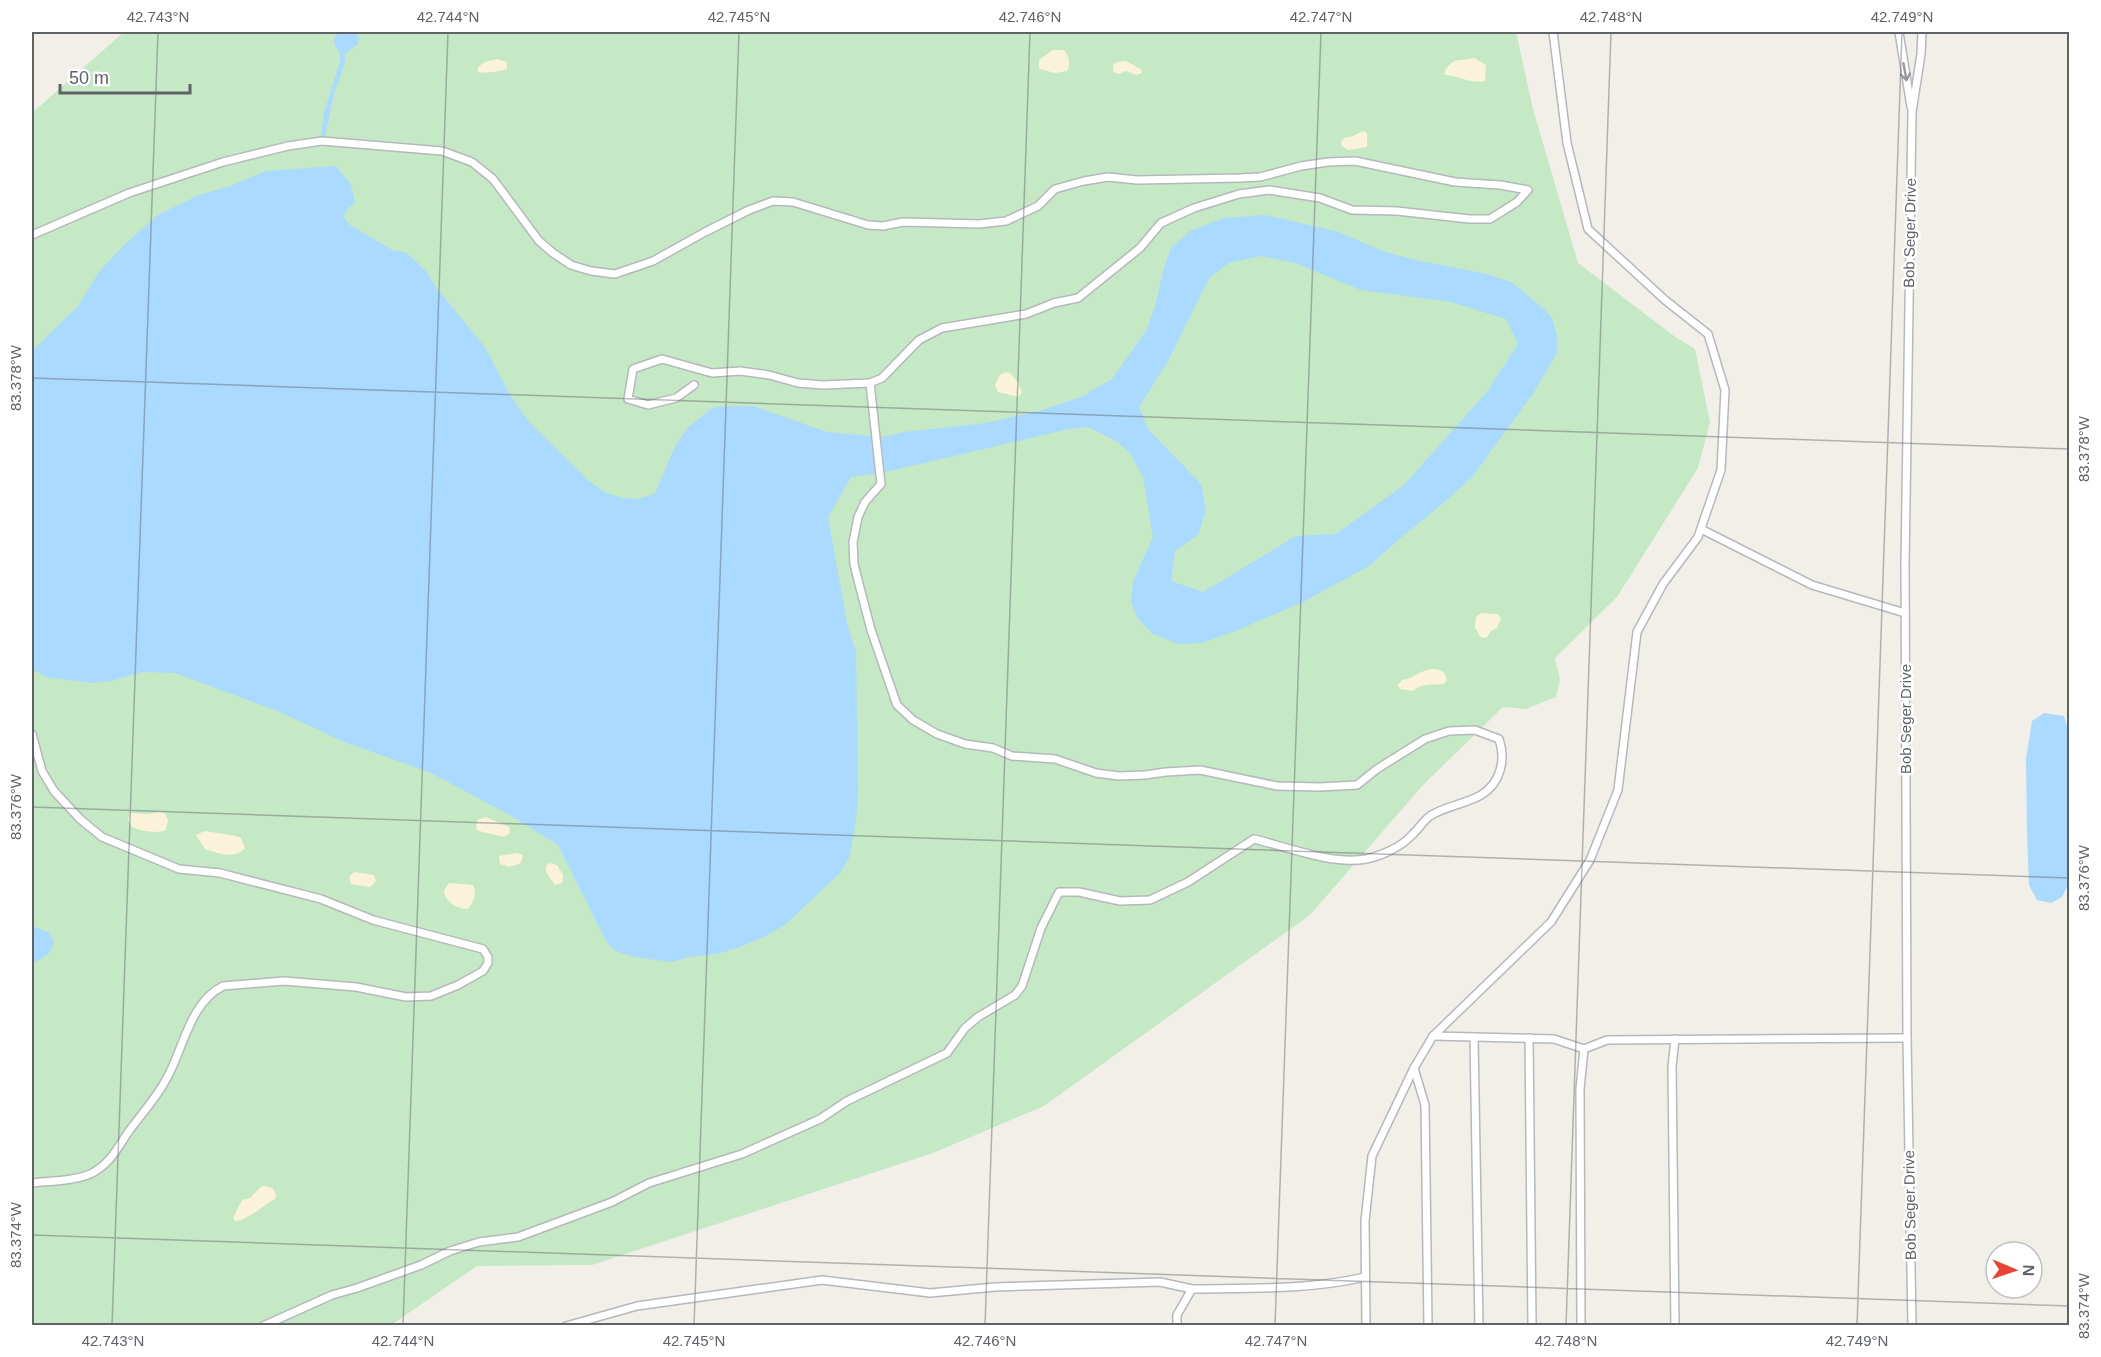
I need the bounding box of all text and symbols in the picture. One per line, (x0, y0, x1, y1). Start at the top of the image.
text: 42.743°N (127, 8, 189, 25)
text: 42.744°N (417, 8, 479, 25)
text: 42.745°N (708, 8, 770, 25)
text: 42.746°N (999, 8, 1061, 25)
text: 42.747°N (1290, 8, 1352, 25)
text: 42.748°N (1580, 8, 1642, 25)
text: 42.749°N (1871, 8, 1933, 25)
scale bar (60, 57, 190, 95)
one-way arrow (1900, 62, 1911, 81)
text: 50 m (69, 68, 109, 88)
street label: Bob Seger Drive (1900, 178, 1919, 288)
text: 83.378°W (7, 344, 24, 411)
text: 83.378°W (2075, 415, 2092, 482)
street label: Bob Seger Drive (1897, 664, 1914, 774)
text: 83.376°W (7, 773, 24, 840)
text: 83.376°W (2075, 844, 2092, 911)
street label: Bob Seger Drive (1900, 1150, 1919, 1260)
text: 83.374°W (7, 1201, 24, 1268)
north arrow (1984, 1240, 2044, 1300)
text: N (2020, 1264, 2037, 1277)
text: 83.374°W (2075, 1272, 2092, 1339)
text: 42.743°N (82, 1332, 144, 1349)
text: 42.744°N (372, 1332, 434, 1349)
text: 42.745°N (663, 1332, 725, 1349)
text: 42.746°N (954, 1332, 1016, 1349)
text: 42.747°N (1245, 1332, 1307, 1349)
text: 42.748°N (1535, 1332, 1597, 1349)
text: 42.749°N (1826, 1332, 1888, 1349)

